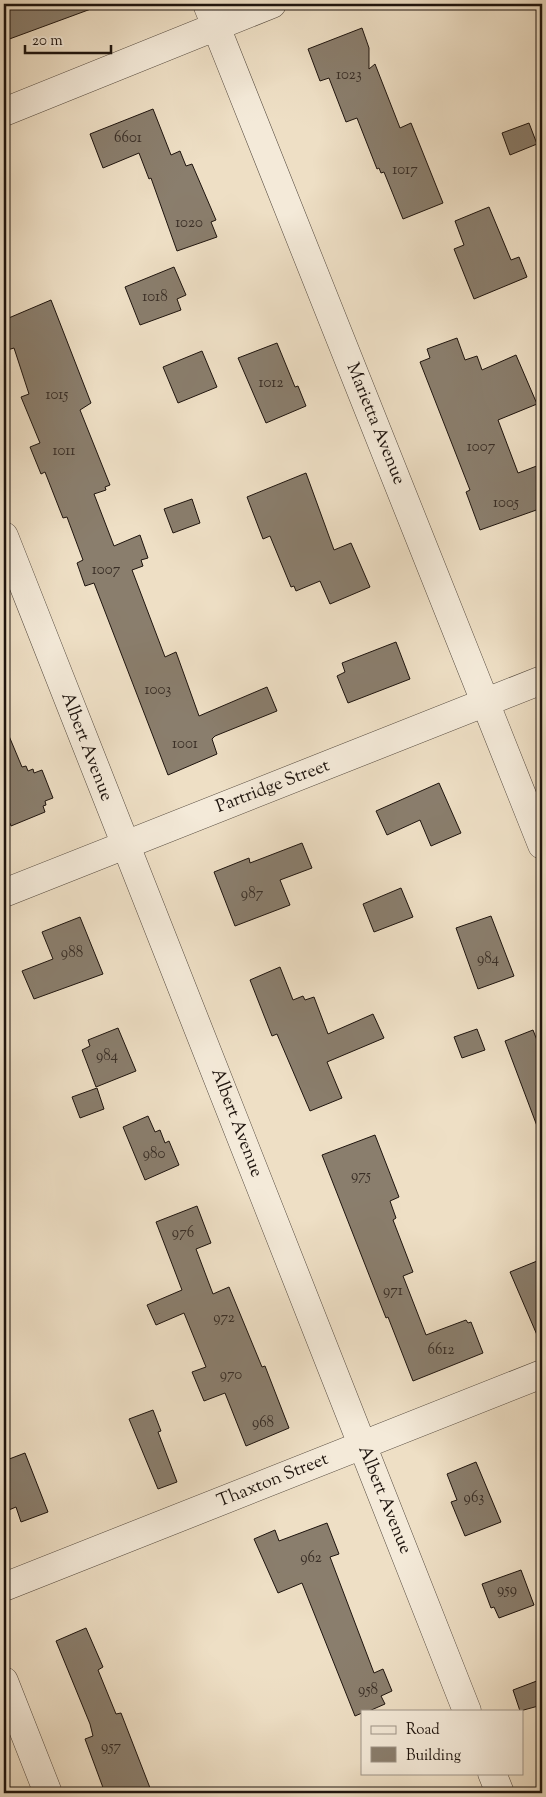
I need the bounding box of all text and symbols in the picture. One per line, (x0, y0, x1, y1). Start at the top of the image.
scale bar (25, 22, 111, 54)
text: 20 m (32, 31, 63, 52)
house number: 1023 (336, 65, 362, 86)
house number: 6601 (114, 128, 142, 149)
house number: 1017 (392, 160, 418, 181)
house number: 1020 (175, 213, 203, 234)
house number: 1018 (142, 287, 168, 308)
street label: Marietta Avenue (339, 359, 411, 489)
house number: 1012 (259, 373, 283, 394)
house number: 1015 (46, 385, 68, 406)
house number: 1007 (467, 437, 496, 458)
house number: 1011 (53, 441, 75, 462)
house number: 1005 (493, 493, 519, 514)
house number: 1007 (92, 560, 121, 581)
house number: 1003 (145, 680, 171, 701)
street label: Albert Avenue (53, 689, 119, 805)
house number: 1001 (172, 734, 198, 755)
street label: Partridge Street (212, 753, 334, 821)
house number: 987 (241, 884, 264, 905)
house number: 988 (61, 943, 83, 964)
house number: 984 (477, 949, 500, 970)
house number: 984 (96, 1046, 119, 1067)
street label: Albert Avenue (203, 1065, 269, 1181)
house number: 980 (143, 1144, 165, 1165)
house number: 975 (351, 1166, 371, 1187)
house number: 976 (172, 1223, 194, 1244)
house number: 971 (383, 1281, 403, 1302)
house number: 972 (213, 1308, 235, 1329)
house number: 6612 (428, 1340, 454, 1361)
house number: 970 (220, 1365, 242, 1386)
house number: 968 (252, 1413, 274, 1434)
street label: Albert Avenue (350, 1442, 418, 1558)
street label: Thaxton Street (213, 1447, 333, 1515)
house number: 963 (464, 1488, 484, 1509)
house number: 962 (300, 1548, 322, 1569)
house number: 959 (497, 1580, 517, 1601)
house number: 958 (358, 1680, 378, 1701)
legend (361, 1710, 524, 1774)
text: Road (406, 1720, 440, 1741)
house number: 957 (101, 1737, 122, 1758)
text: Building (406, 1746, 461, 1767)

